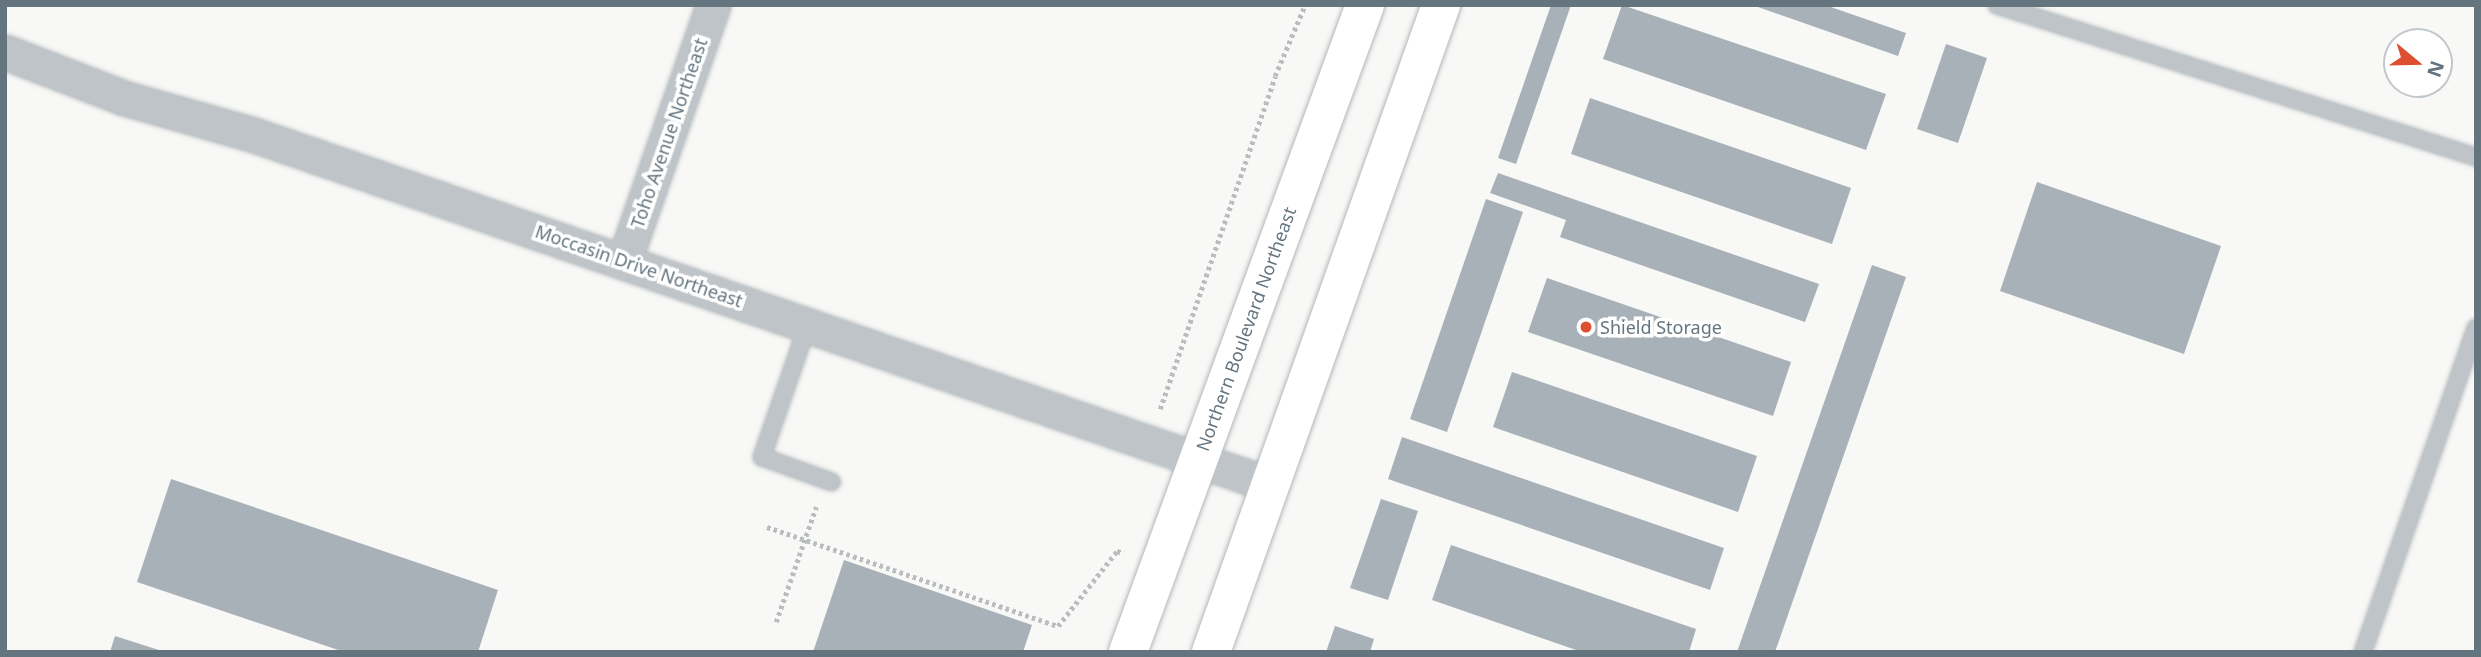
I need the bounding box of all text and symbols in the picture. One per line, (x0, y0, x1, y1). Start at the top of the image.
north arrow (2383, 28, 2453, 98)
street label: Toho Avenue Northeast (626, 35, 712, 231)
text: N (2421, 58, 2451, 81)
street label: Northern Boulevard Northeast (1192, 204, 1300, 454)
street label: Moccasin Drive Northeast (532, 220, 746, 312)
place label: Shield Storage (1600, 316, 1722, 338)
marker: Shield Storage (1578, 319, 1594, 335)

